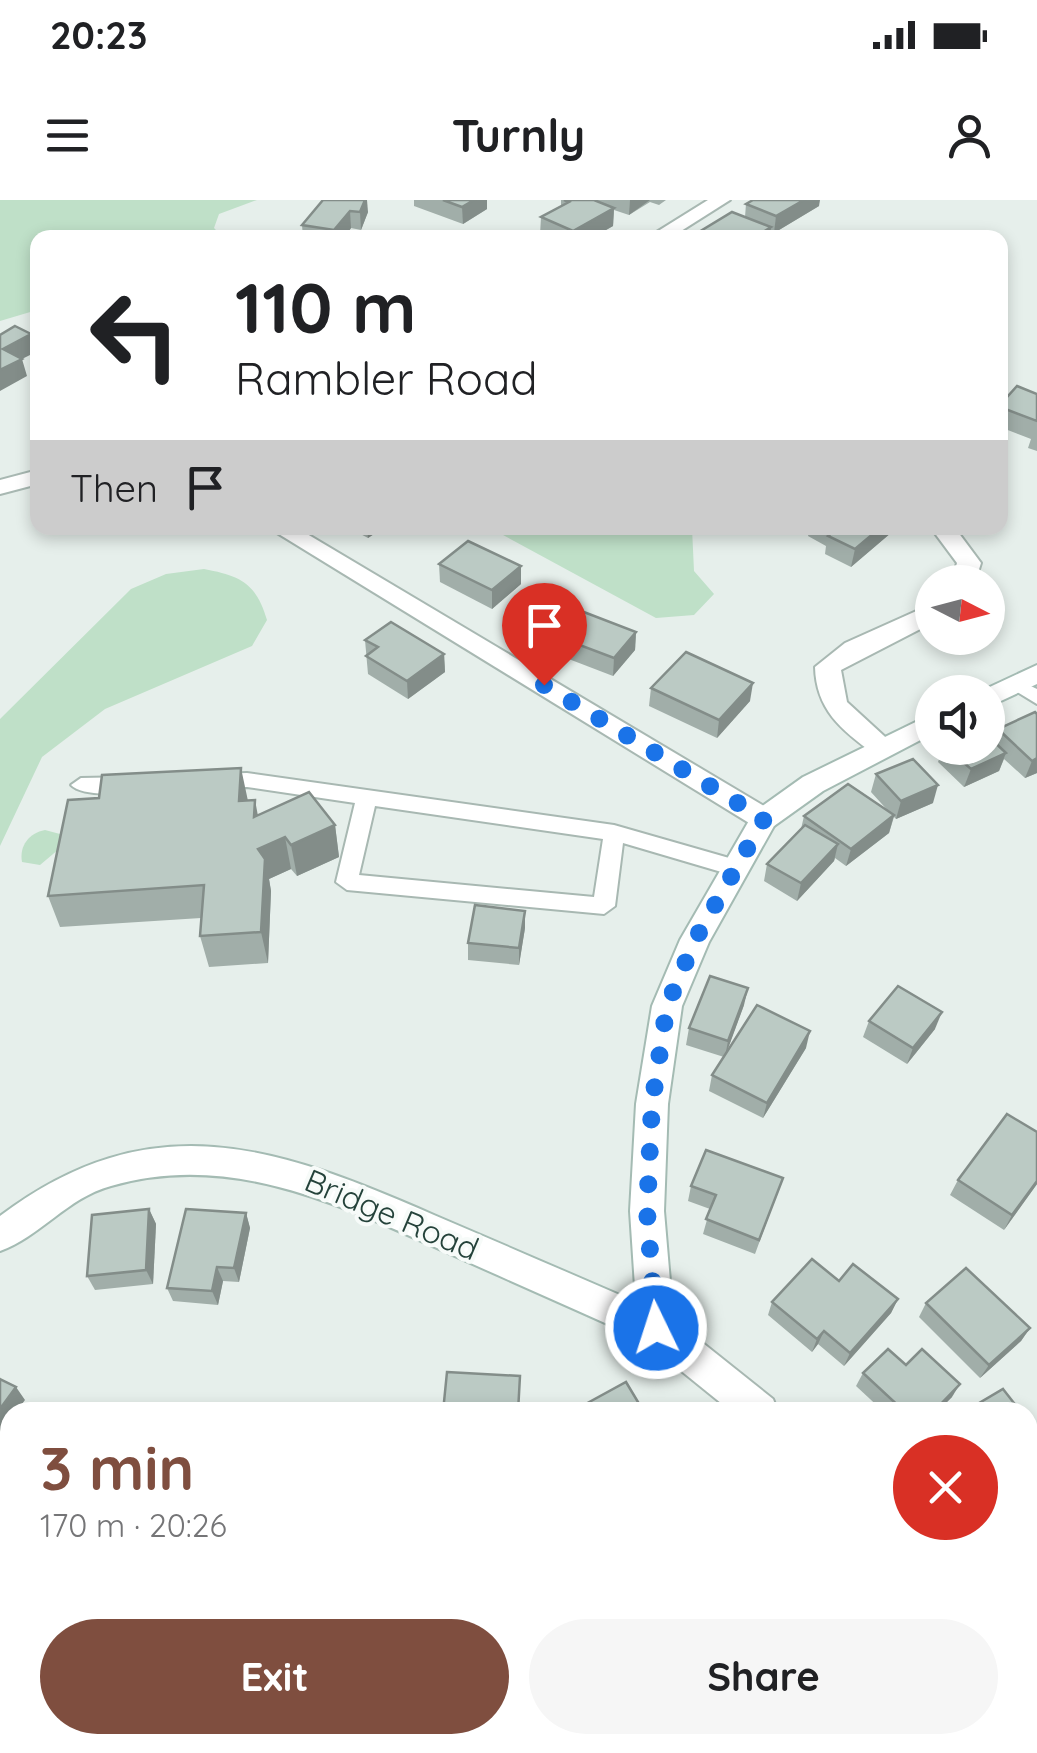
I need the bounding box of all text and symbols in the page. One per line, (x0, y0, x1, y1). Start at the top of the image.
text: 20:23 (50, 11, 147, 59)
text: Turnly (452, 107, 585, 163)
icon: menu (40, 108, 95, 163)
icon: person (942, 108, 997, 163)
text: 110 m (235, 263, 417, 351)
icon: left (70, 270, 200, 400)
text: Rambler Road (235, 350, 538, 406)
icon: arrive (178, 460, 233, 515)
text: Then (70, 464, 158, 512)
north arrow (915, 565, 1005, 655)
map controls (915, 565, 1005, 765)
pin (502, 583, 587, 686)
icon: arrive (517, 598, 572, 653)
button: sound (915, 675, 1005, 765)
street label: Bridge Road (299, 1159, 485, 1269)
position arrow (604, 1276, 708, 1380)
text: 3 min (40, 1430, 194, 1505)
button: close (893, 1435, 998, 1540)
text: 170 m · 20:26 (40, 1505, 227, 1545)
button: Exit (40, 1619, 509, 1734)
button: Share (529, 1619, 998, 1734)

